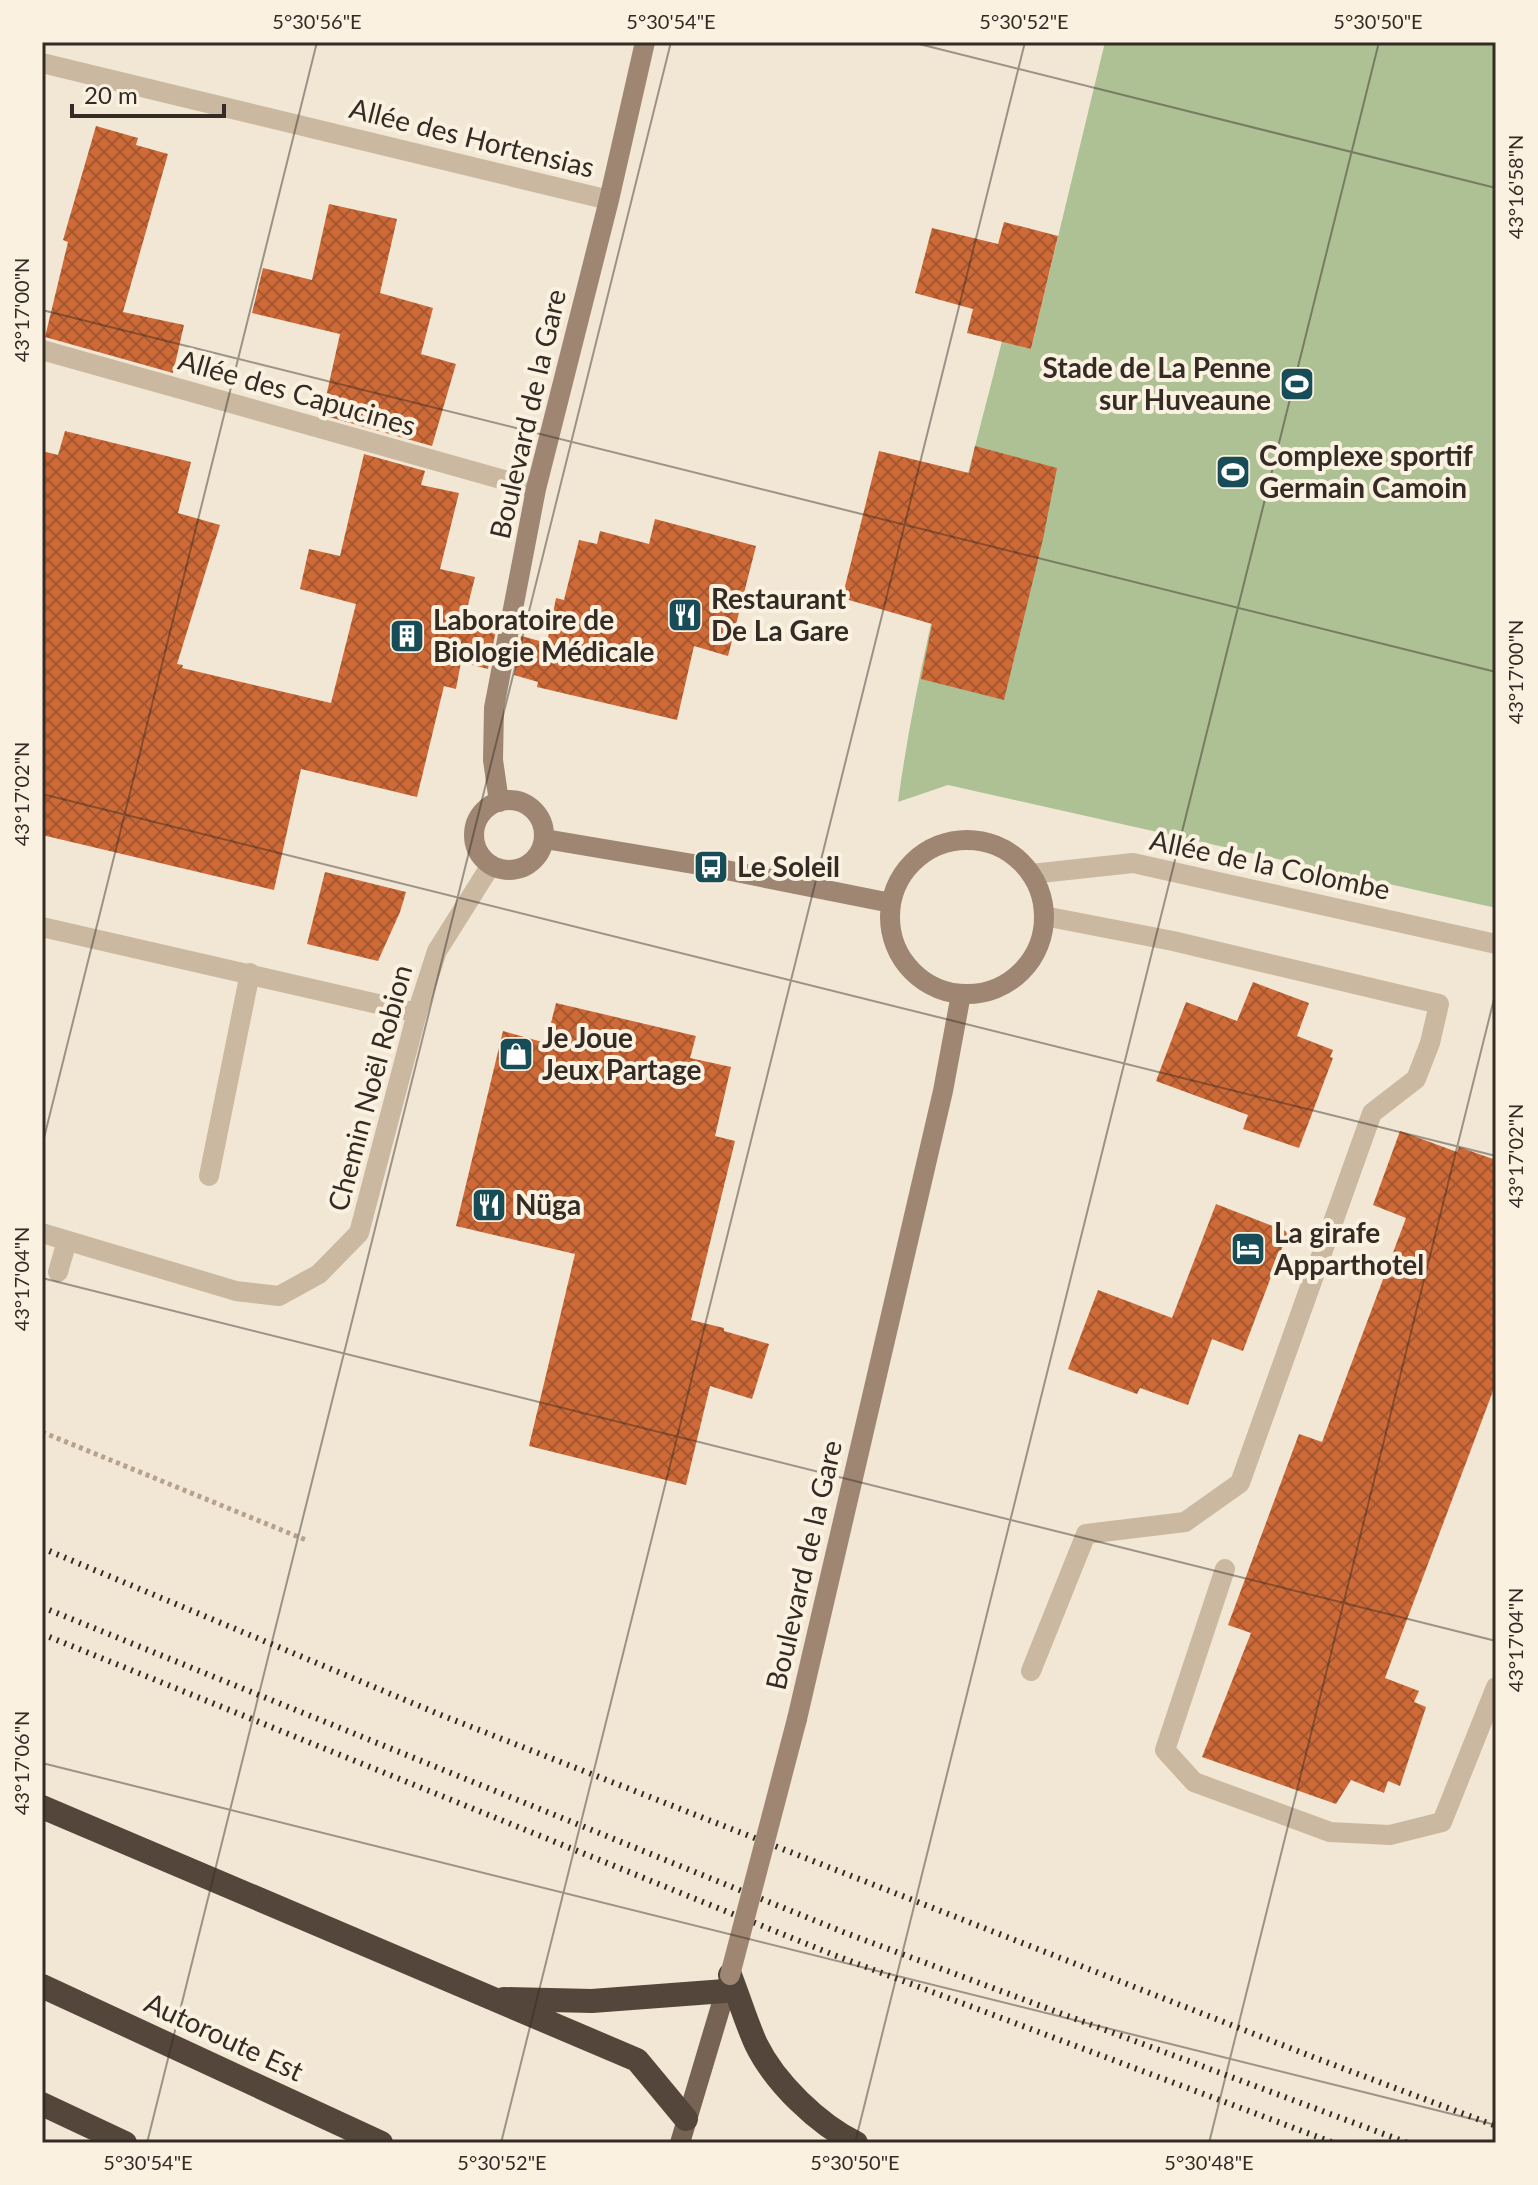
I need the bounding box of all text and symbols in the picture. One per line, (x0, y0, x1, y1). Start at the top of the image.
text: 5°30'56"E (272, 9, 362, 33)
text: 5°30'54"E (626, 9, 716, 33)
text: 5°30'52"E (979, 9, 1069, 33)
text: 5°30'50"E (1333, 9, 1423, 33)
scale bar (72, 68, 224, 118)
text: 20 m (84, 80, 138, 109)
street label: Allée des Hortensias (346, 90, 598, 184)
text: 43°16'58"N (1503, 135, 1527, 239)
text: 43°17'00"N (9, 258, 33, 362)
street label: Boulevard de la Gare (482, 286, 572, 542)
street label: Allée des Capucines (175, 342, 420, 442)
place label: Stade de La Penne sur Huveaune (1043, 350, 1271, 416)
sports icon: Stade de La Penne sur Huveaune (1278, 365, 1316, 403)
place label: Complexe sportif Germain Camoin (1259, 438, 1473, 504)
sports icon: Complexe sportif Germain Camoin (1214, 453, 1252, 491)
place label: Restaurant De La Gare (711, 581, 849, 647)
restaurant icon: Restaurant De La Gare (666, 596, 704, 634)
place label: Laboratoire de Biologie Médicale (433, 602, 655, 668)
building icon: Laboratoire de Biologie Médicale (388, 617, 426, 655)
text: 43°17'00"N (1503, 620, 1527, 724)
text: 43°17'02"N (9, 742, 33, 846)
street label: Allée de la Colombe (1147, 822, 1393, 906)
bus stop icon: Le Soleil (692, 848, 730, 886)
place label: Le Soleil (737, 849, 840, 883)
street label: Chemin Noël Robion (320, 961, 418, 1215)
place label: Je Joue Jeux Partage (542, 1020, 701, 1086)
shop icon: Je Joue Jeux Partage (497, 1035, 535, 1073)
text: 43°17'02"N (1503, 1104, 1527, 1208)
restaurant icon: Nüga (470, 1186, 508, 1224)
place label: Nüga (515, 1187, 581, 1221)
place label: La girafe Apparthotel (1273, 1215, 1424, 1281)
text: 43°17'04"N (9, 1227, 33, 1331)
hotel icon: La girafe Apparthotel (1229, 1230, 1267, 1268)
street label: Boulevard de la Gare (758, 1437, 848, 1693)
text: 43°17'04"N (1503, 1588, 1527, 1692)
text: 43°17'06"N (9, 1711, 33, 1815)
street label: Autoroute Est (140, 1985, 309, 2088)
text: 5°30'54"E (103, 2150, 193, 2174)
text: 5°30'52"E (457, 2150, 547, 2174)
text: 5°30'50"E (810, 2150, 900, 2174)
text: 5°30'48"E (1164, 2150, 1254, 2174)

